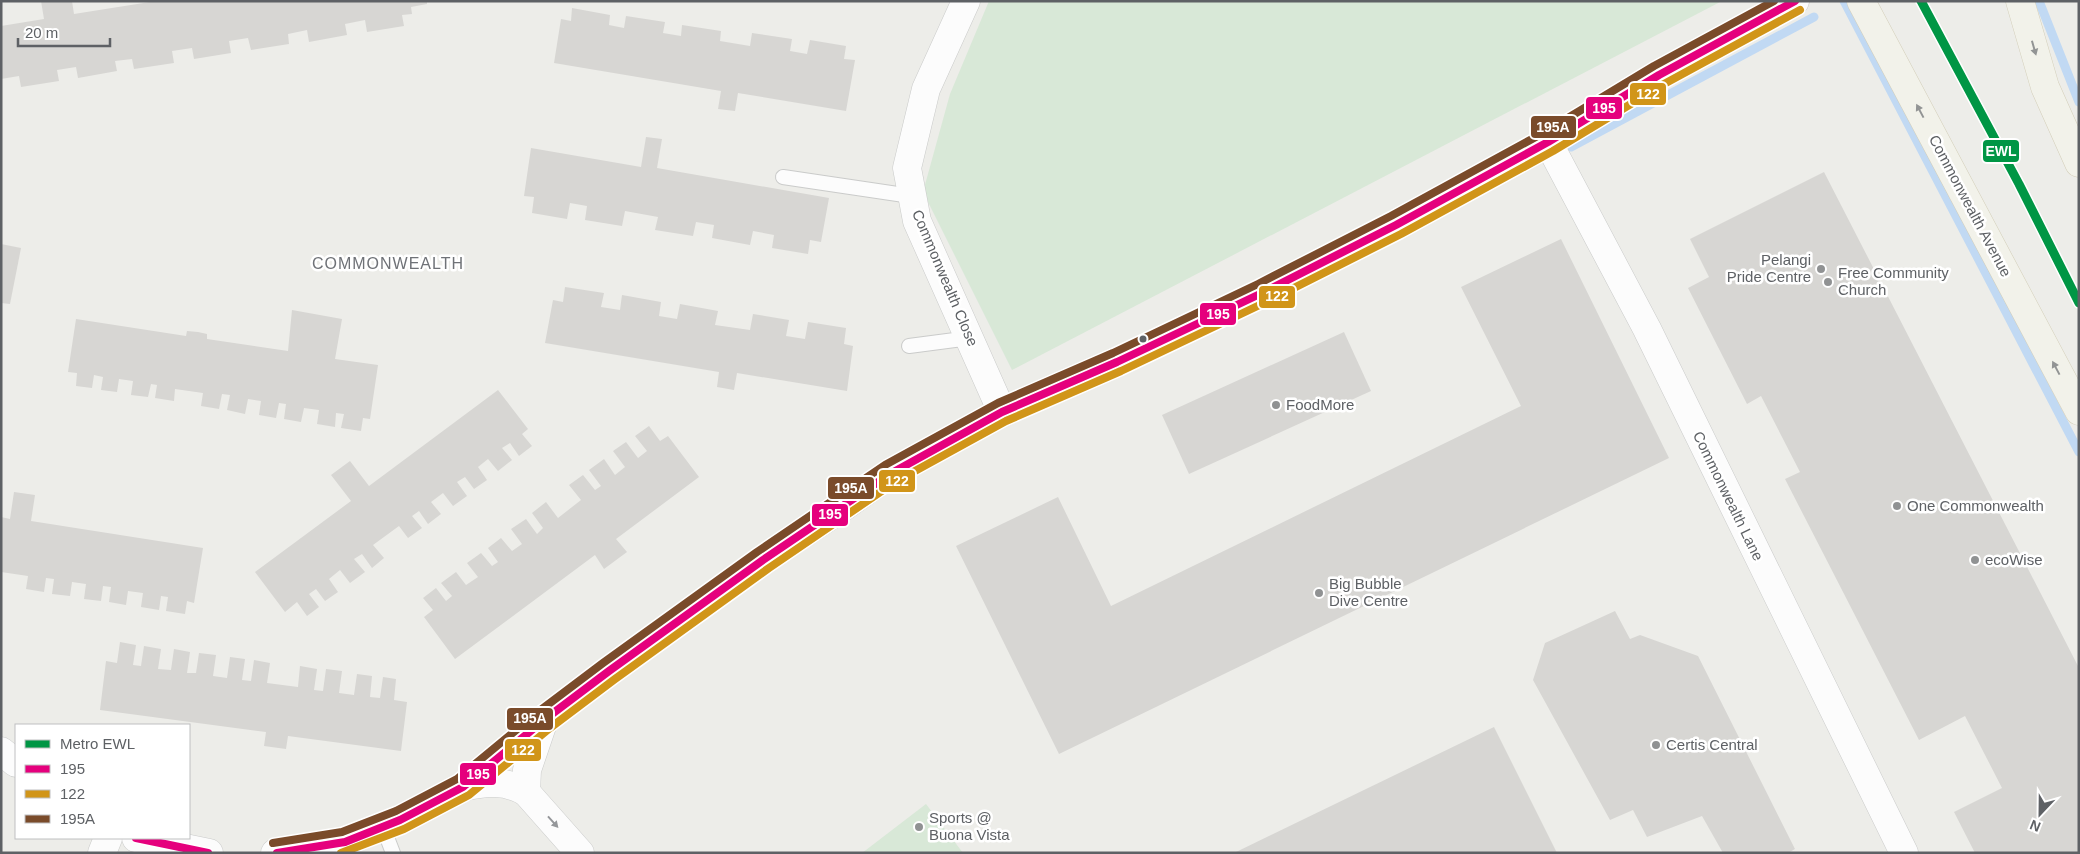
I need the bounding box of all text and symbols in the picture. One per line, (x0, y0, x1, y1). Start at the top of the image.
scale bar (18, 15, 110, 47)
text: 20 m (25, 24, 58, 41)
one-way arrow (2030, 41, 2038, 56)
line badge: 122 (1629, 82, 1667, 106)
text: 122 (1636, 86, 1660, 102)
line badge: 195 (1585, 96, 1623, 120)
text: 195 (1592, 100, 1616, 116)
one-way arrow (1916, 104, 1924, 119)
line badge: 195A (1530, 115, 1577, 139)
text: 195A (1536, 119, 1570, 135)
street label: Commonwealth Avenue (1926, 132, 2015, 280)
line badge: EWL (1982, 139, 2020, 163)
text: EWL (1985, 143, 2017, 159)
street label: Commonwealth Close (909, 207, 982, 349)
place label: Pelangi Pride Centre (1727, 251, 1811, 285)
district label: COMMONWEALTH (312, 255, 464, 272)
marker: Pelangi Pride Centre (1815, 263, 1827, 275)
place label: Free Community Church (1838, 264, 1949, 298)
marker: Free Community Church (1822, 276, 1834, 288)
line badge: 122 (1258, 285, 1296, 309)
text: 122 (1265, 288, 1289, 304)
line badge: 195 (1199, 302, 1237, 326)
text: 195 (1206, 306, 1230, 322)
unlabelled marker (1138, 334, 1148, 344)
one-way arrow (2052, 361, 2060, 376)
place label: FoodMore (1286, 396, 1354, 413)
marker: FoodMore (1270, 399, 1282, 411)
street label: Commonwealth Lane (1690, 428, 1767, 563)
line badge: 122 (878, 469, 916, 493)
text: 122 (885, 473, 909, 489)
line badge: 195A (827, 476, 875, 500)
text: 195A (834, 480, 868, 496)
place label: One Commonwealth (1907, 497, 2044, 514)
marker: One Commonwealth (1891, 500, 1903, 512)
line badge: 195 (811, 503, 849, 527)
text: 195 (818, 506, 842, 522)
place label: ecoWise (1985, 551, 2043, 568)
marker: ecoWise (1969, 554, 1981, 566)
place label: Big Bubble Dive Centre (1329, 575, 1408, 609)
marker: Big Bubble Dive Centre (1313, 587, 1325, 599)
line badge: 195A (506, 707, 554, 731)
text: 195A (513, 710, 547, 726)
legend (15, 724, 190, 839)
text: Metro EWL (60, 735, 135, 752)
place label: Certis Central (1666, 736, 1758, 753)
line badge: 122 (504, 738, 542, 762)
marker: Certis Central (1650, 739, 1662, 751)
text: 122 (511, 742, 535, 758)
text: 195 (60, 760, 85, 777)
line badge: 195 (459, 762, 497, 786)
text: 195 (466, 766, 490, 782)
text: 122 (60, 785, 85, 802)
north arrow (2015, 789, 2065, 839)
place label: Sports @ Buona Vista (929, 809, 1010, 843)
text: 195A (60, 810, 95, 827)
one-way arrow (547, 816, 559, 828)
text: N (2027, 817, 2043, 835)
marker: Sports @ Buona Vista (913, 821, 925, 833)

